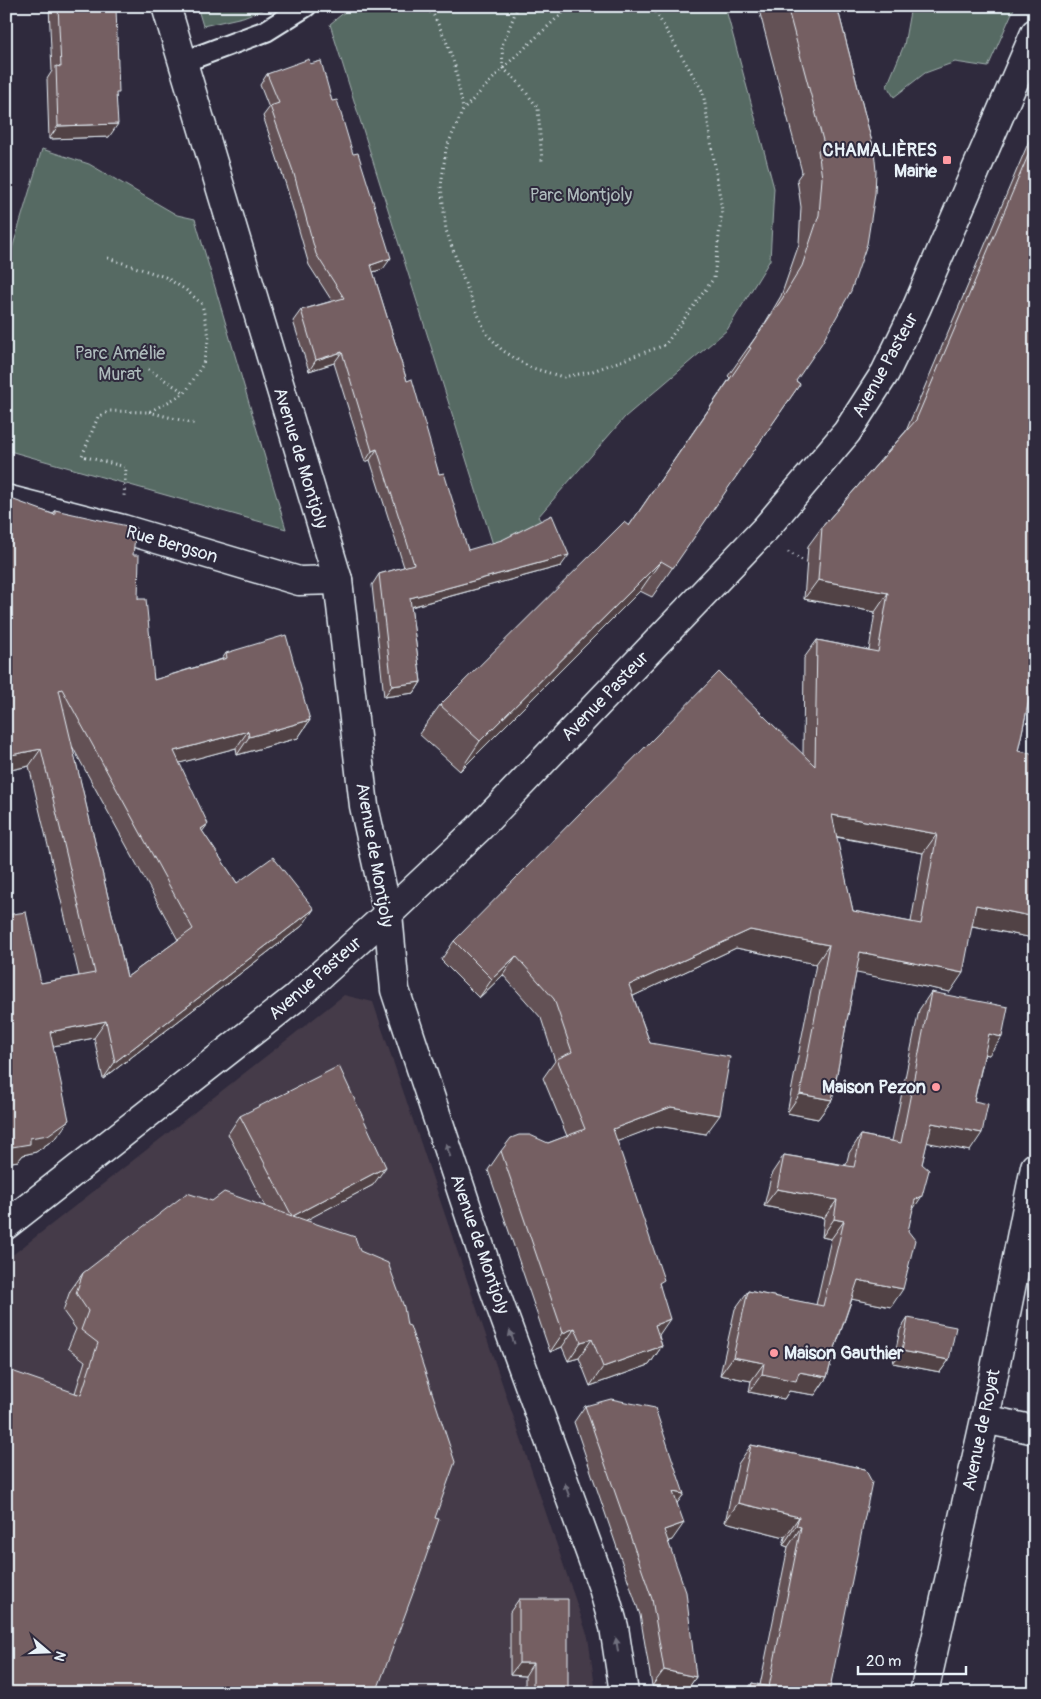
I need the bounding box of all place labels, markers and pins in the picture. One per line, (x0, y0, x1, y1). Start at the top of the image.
place label: CHAMALIÈRES Mairie (823, 138, 938, 183)
marker: CHAMALIÈRES Mairie (941, 154, 953, 166)
place label: Maison Pezon (822, 1076, 926, 1099)
marker: Maison Pezon (930, 1081, 942, 1093)
place label: Maison Gauthier (784, 1342, 904, 1365)
marker: Maison Gauthier (768, 1347, 780, 1359)

